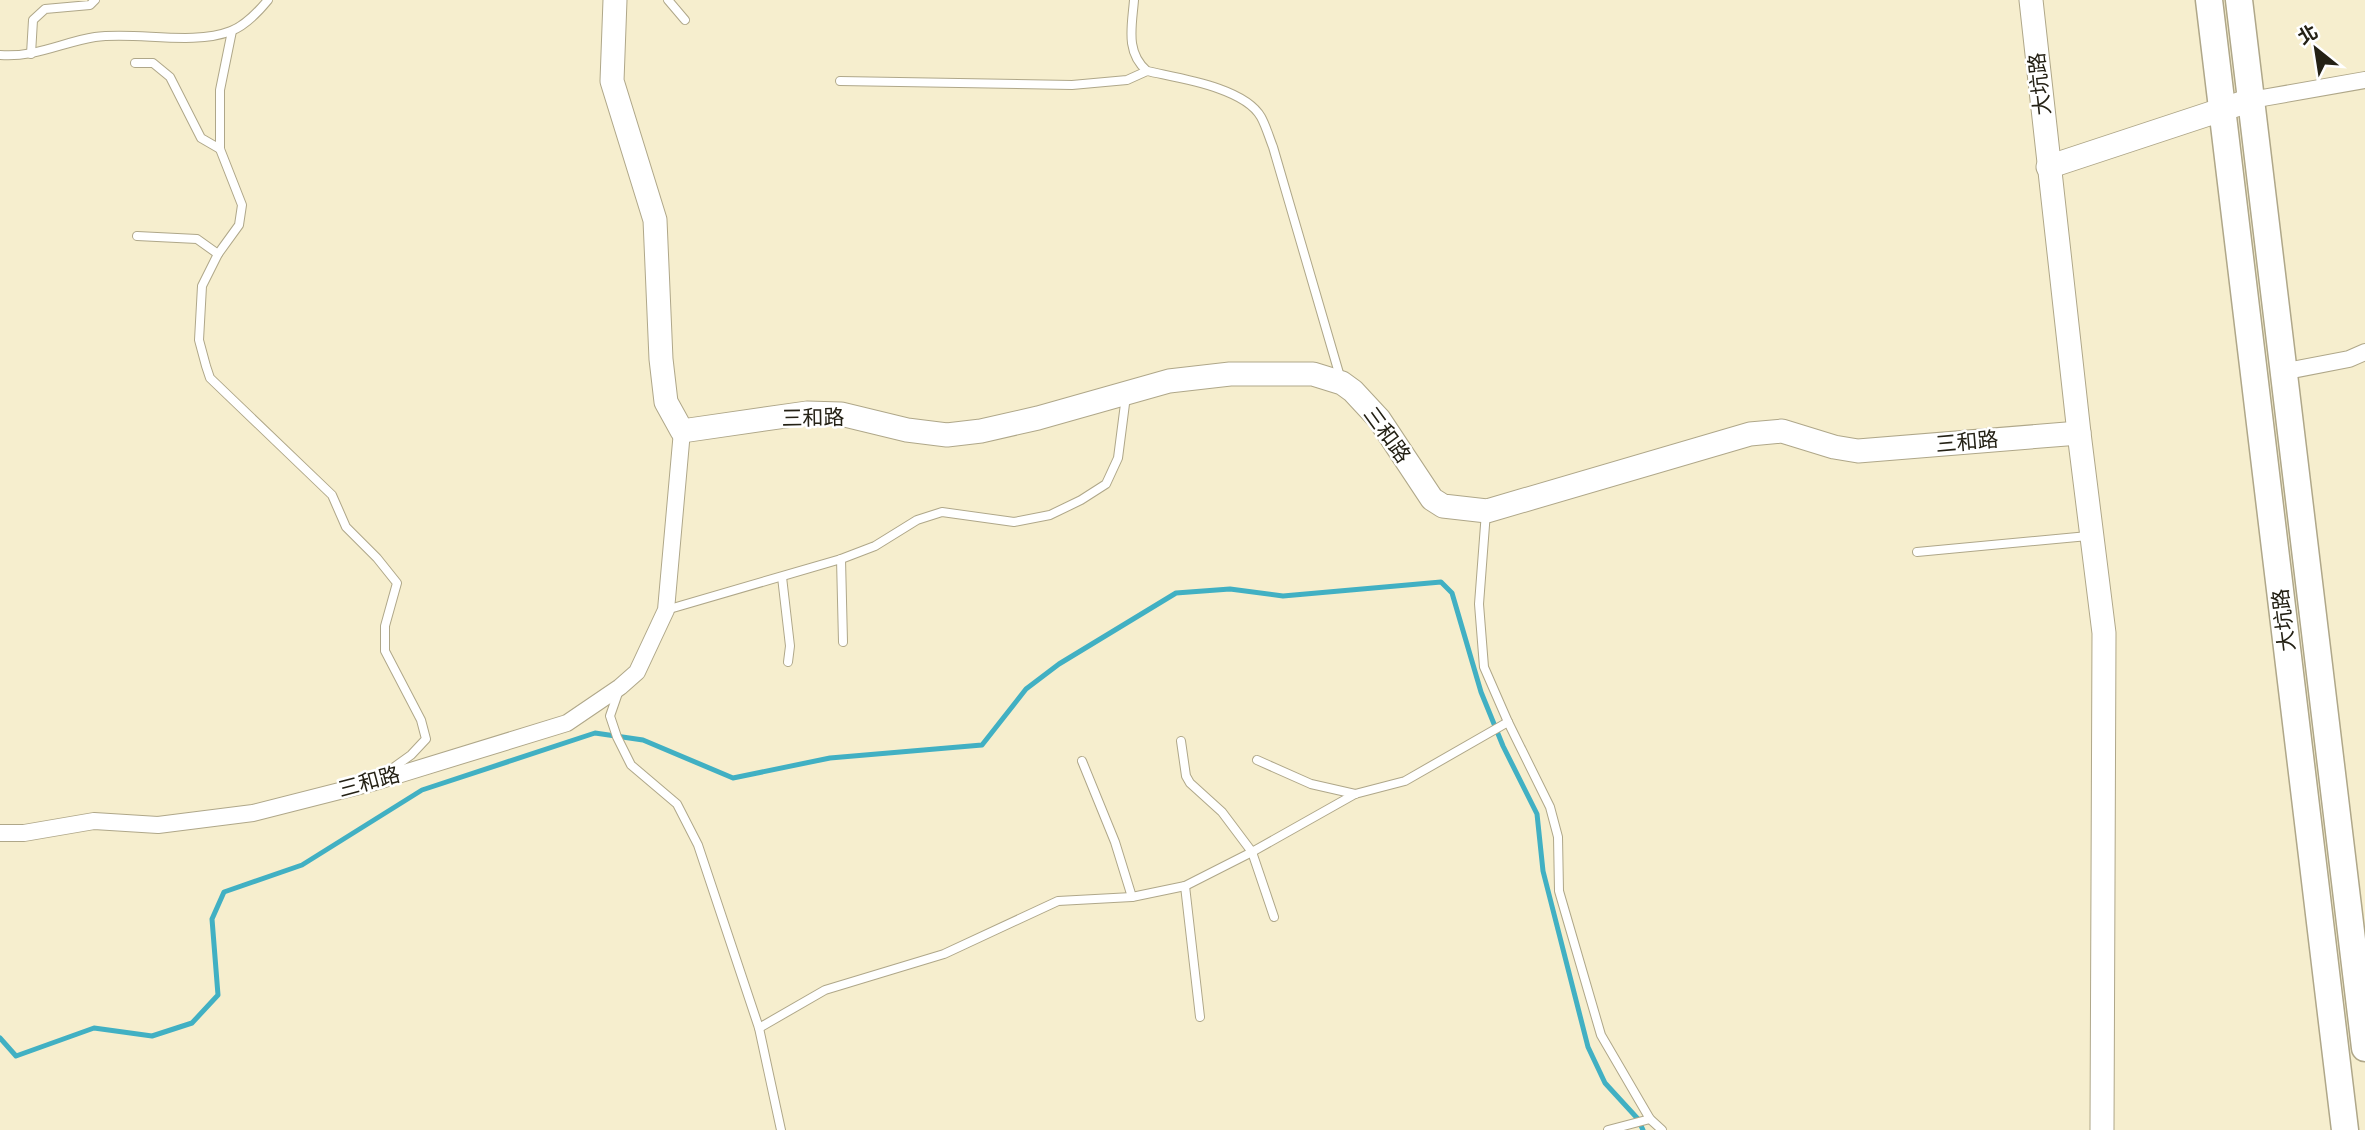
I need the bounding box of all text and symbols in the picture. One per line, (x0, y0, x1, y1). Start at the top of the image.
north arrow (2281, 14, 2351, 84)
text: 北 (2294, 21, 2322, 49)
street label: 大坑路 (2025, 51, 2056, 117)
street label: 三和路 (1358, 402, 1415, 468)
street label: 三和路 (781, 405, 845, 432)
street label: 三和路 (1935, 427, 2000, 458)
street label: 大坑路 (2268, 587, 2301, 653)
street label: 三和路 (335, 762, 403, 803)

